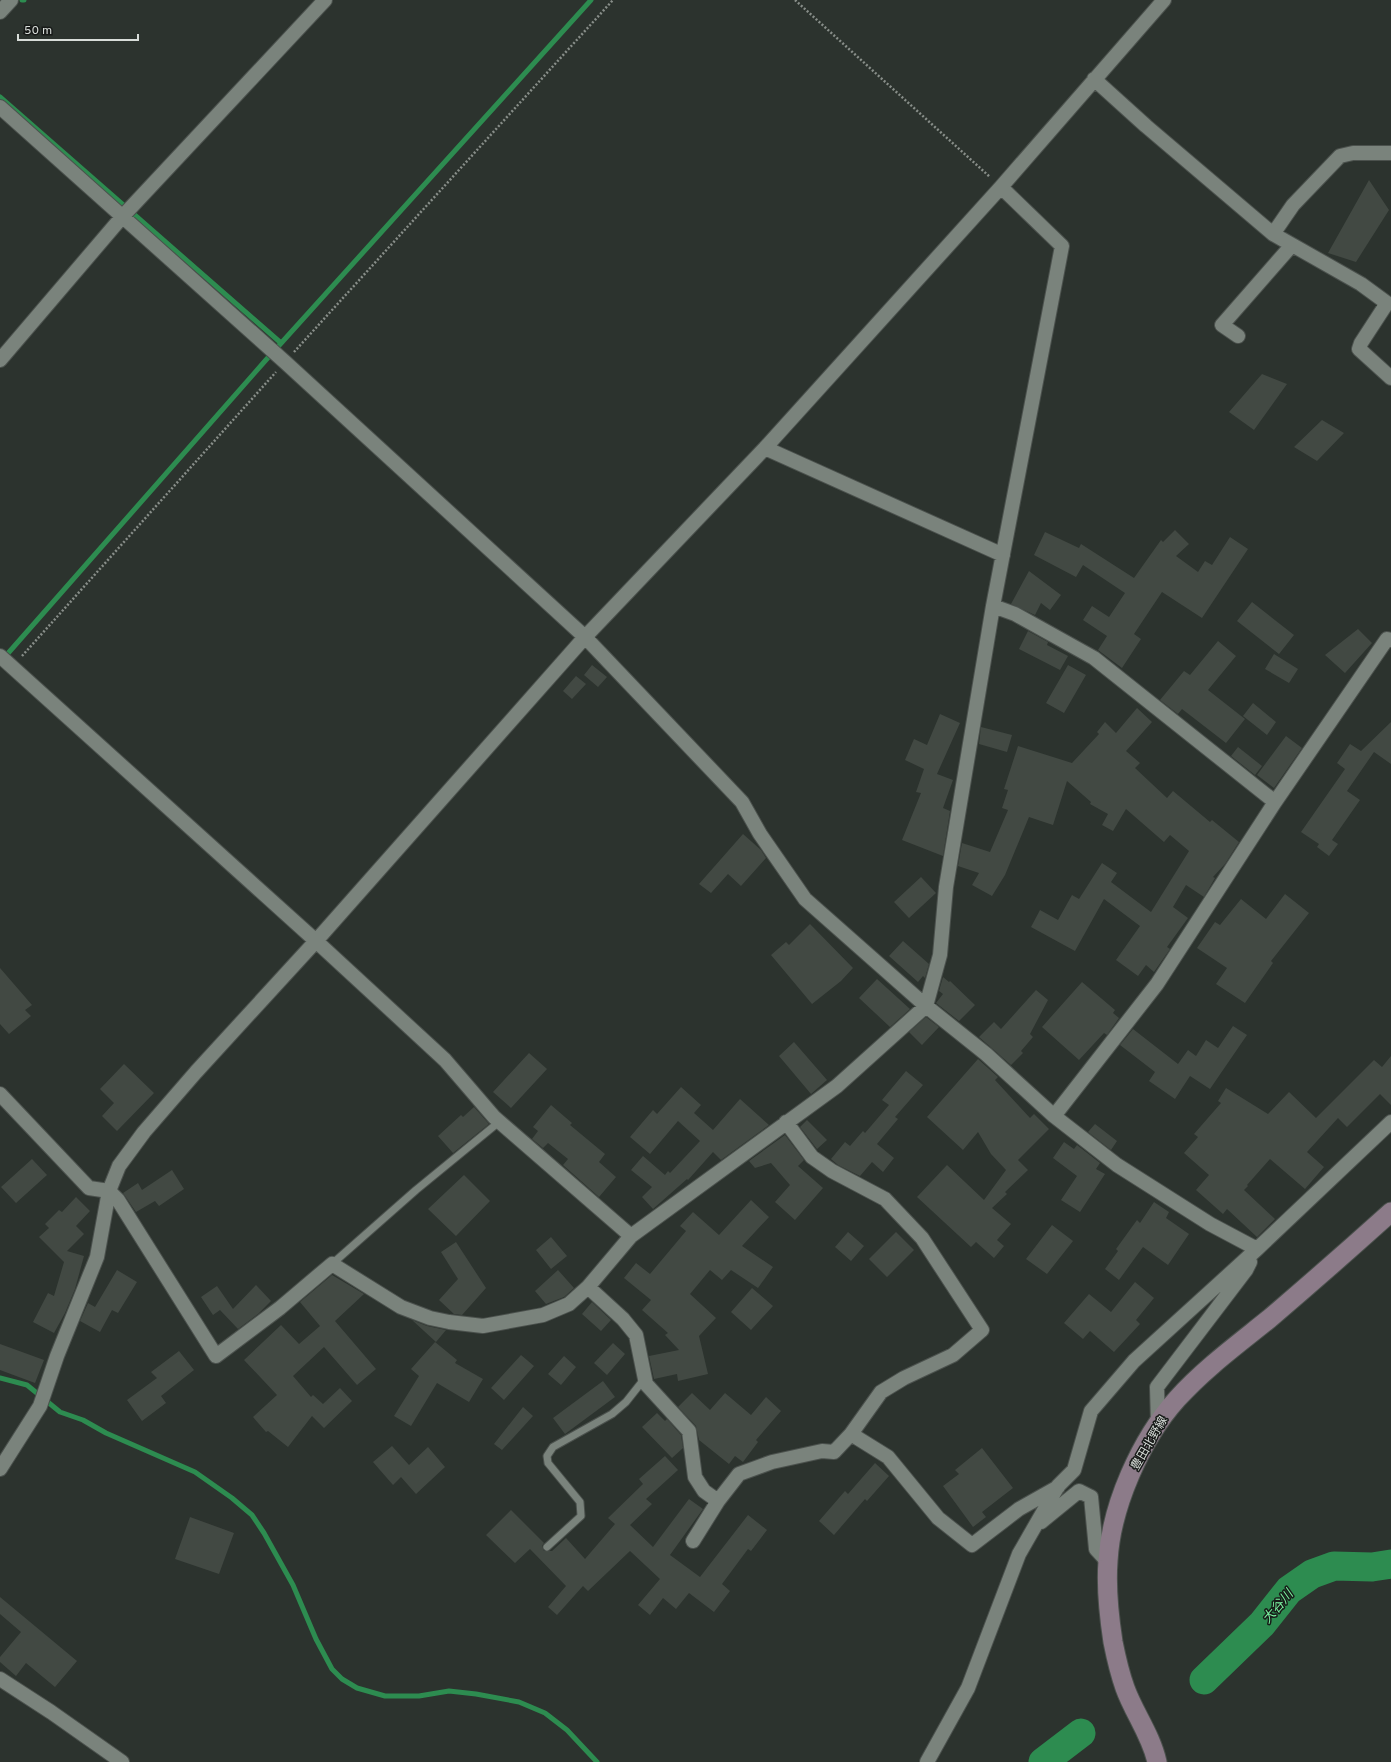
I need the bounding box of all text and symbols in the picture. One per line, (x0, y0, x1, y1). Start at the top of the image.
scale bar (18, 16, 138, 42)
text: 50 m (24, 23, 52, 39)
street label: 豊田北野線 (1128, 1414, 1172, 1473)
water label: 大谷川 (1260, 1586, 1299, 1627)

